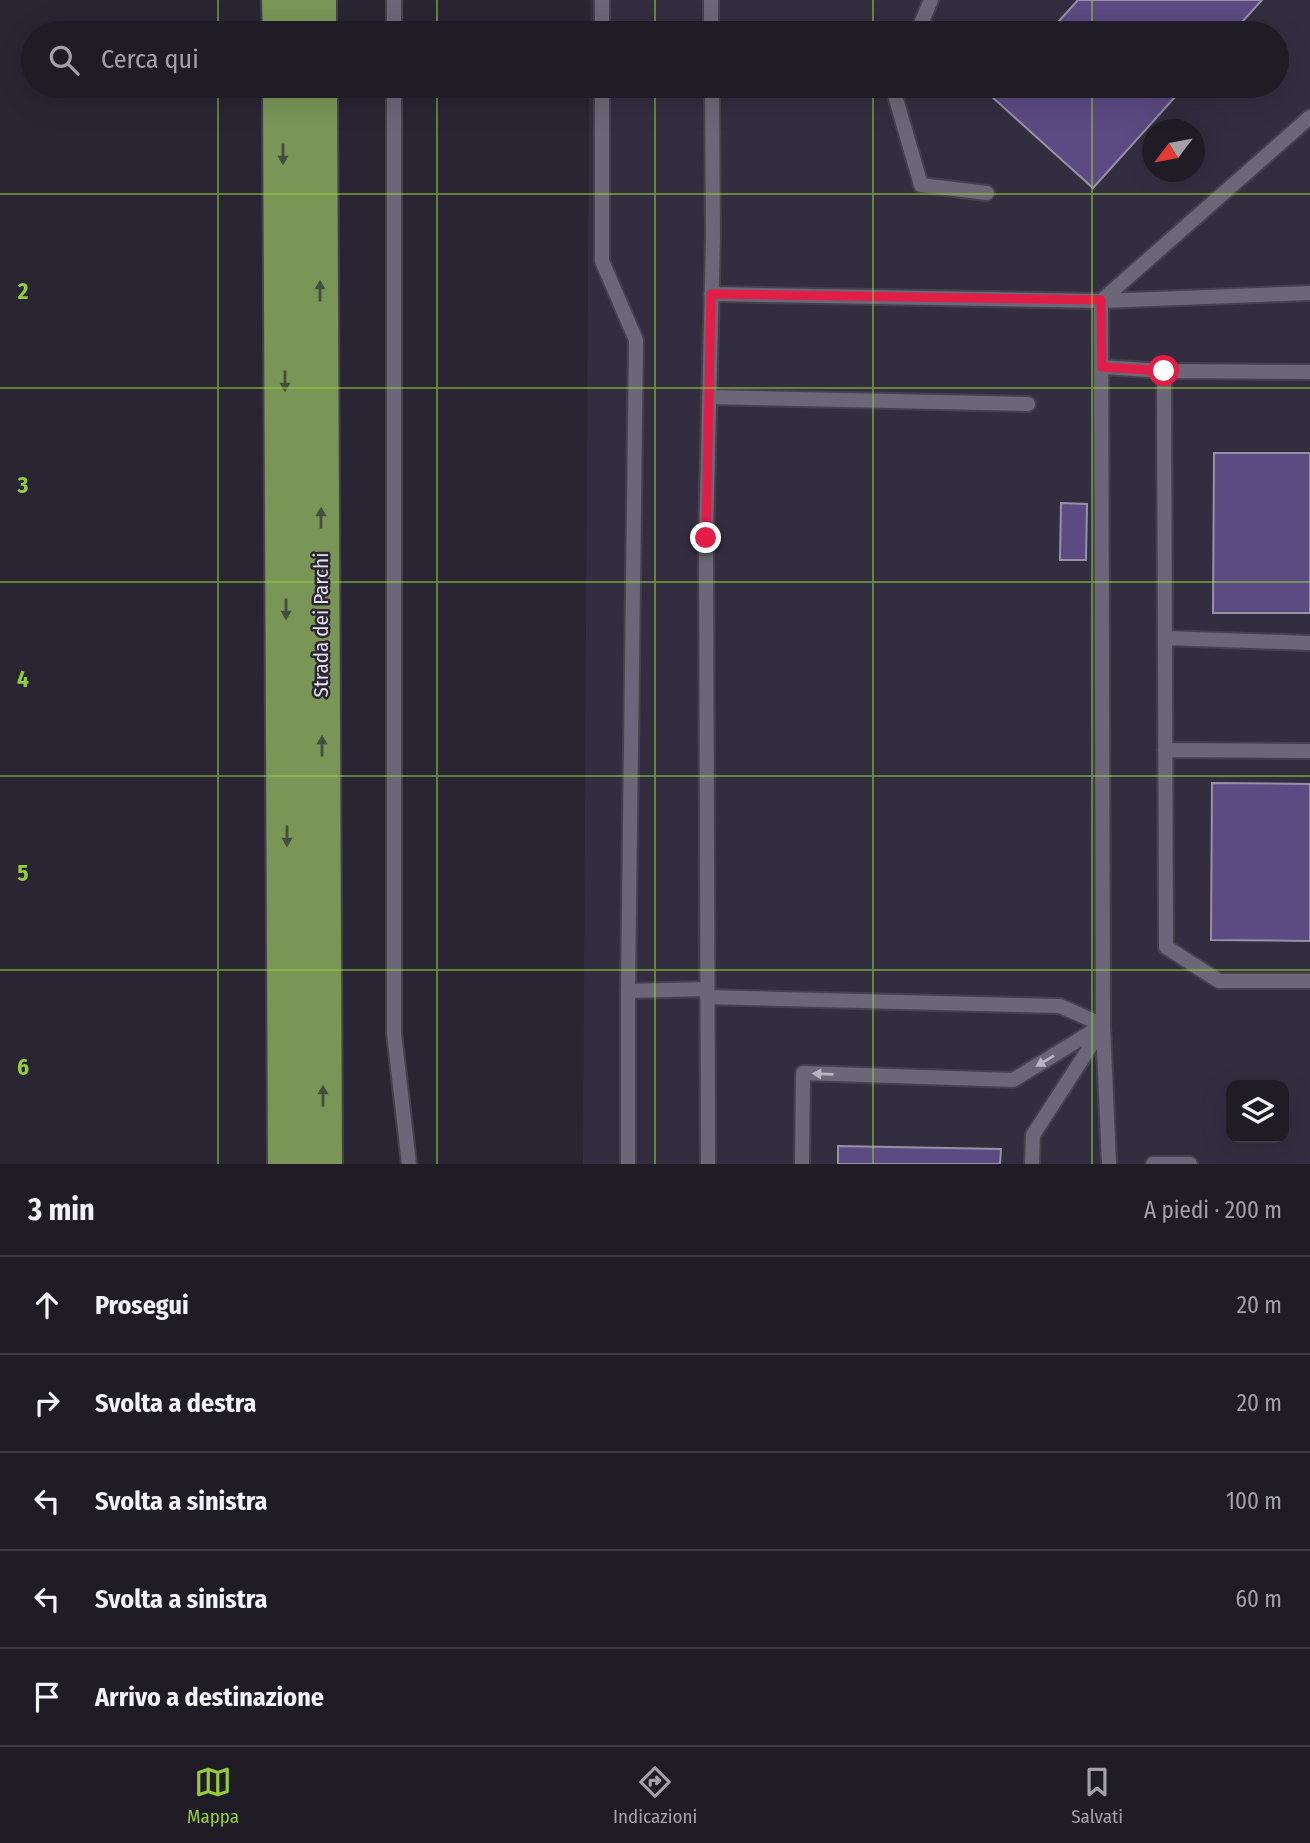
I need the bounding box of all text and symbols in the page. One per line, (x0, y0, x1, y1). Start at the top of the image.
search box (21, 21, 1289, 98)
icon: search (45, 41, 83, 79)
text: Cerca qui (101, 44, 199, 75)
north arrow (1142, 119, 1205, 182)
one-way arrow (277, 143, 289, 165)
text: 2 (17, 277, 29, 305)
one-way arrow (314, 280, 326, 302)
route start (1148, 355, 1179, 386)
one-way arrow (279, 371, 291, 393)
text: 3 (17, 471, 29, 499)
one-way arrow (315, 507, 327, 529)
route end (690, 522, 721, 553)
street label: Strada dei Parchi (308, 553, 334, 697)
one-way arrow (280, 598, 292, 620)
text: 4 (17, 665, 29, 693)
one-way arrow (316, 735, 327, 757)
one-way arrow (281, 826, 293, 848)
text: 5 (17, 859, 29, 887)
text: 6 (17, 1053, 29, 1081)
one-way arrow (1035, 1055, 1054, 1067)
one-way arrow (812, 1068, 834, 1080)
map controls (1226, 1080, 1289, 1143)
button: layers (1226, 1080, 1289, 1143)
one-way arrow (317, 1085, 329, 1107)
text: 3 min (28, 1192, 95, 1228)
text: A piedi · 200 m (1144, 1196, 1282, 1224)
icon: ahead (28, 1286, 66, 1324)
text: Prosegui (95, 1290, 189, 1321)
text: 20 m (1237, 1291, 1282, 1319)
icon: right (28, 1384, 66, 1422)
text: Svolta a destra (95, 1388, 256, 1419)
text: 20 m (1237, 1389, 1282, 1417)
icon: left (28, 1482, 66, 1520)
text: Svolta a sinistra (95, 1486, 267, 1517)
text: 100 m (1226, 1487, 1282, 1515)
icon: left (28, 1580, 66, 1618)
text: Svolta a sinistra (95, 1584, 267, 1615)
text: 60 m (1236, 1585, 1282, 1613)
icon: arrive (28, 1678, 66, 1716)
text: Arrivo a destinazione (95, 1682, 324, 1713)
tab: Mappa (187, 1763, 239, 1828)
tab: Indicazioni (613, 1763, 697, 1828)
tab: Salvati (1071, 1763, 1123, 1828)

